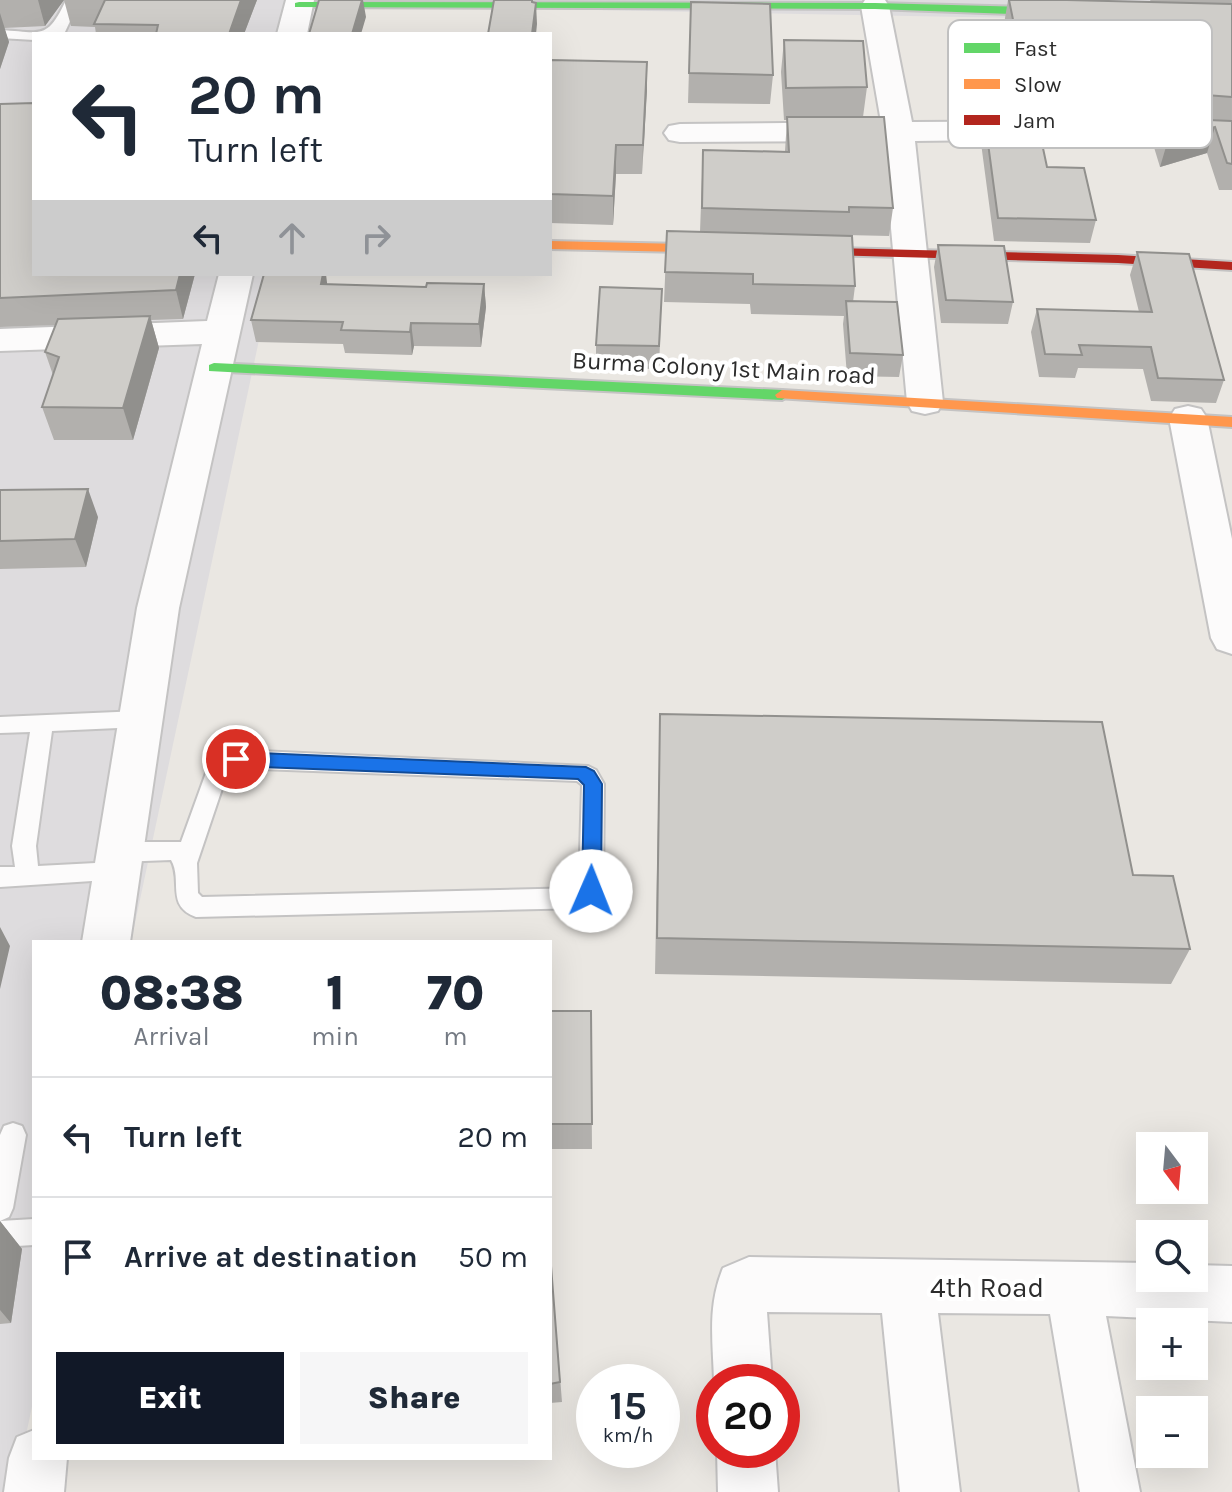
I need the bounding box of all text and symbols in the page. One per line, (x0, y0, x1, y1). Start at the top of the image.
legend (948, 20, 1212, 148)
text: Fast (1014, 36, 1057, 62)
text: 20 m (188, 62, 325, 127)
icon: left (56, 64, 160, 168)
text: Slow (1014, 72, 1061, 98)
text: Jam (1014, 108, 1056, 134)
text: Turn left (188, 129, 323, 171)
icon: left (186, 216, 230, 260)
icon: ahead (270, 216, 314, 260)
icon: right (354, 216, 398, 260)
street label: Burma Colony 1st Main road (572, 346, 876, 390)
pin (202, 725, 270, 793)
icon: arrive (214, 737, 258, 781)
position arrow (549, 849, 633, 933)
text: 08:38 (100, 965, 244, 1021)
text: 1 (326, 965, 344, 1021)
text: 70 (427, 965, 484, 1021)
text: Arrival (134, 1021, 210, 1052)
text: min (311, 1021, 359, 1052)
text: m (443, 1021, 468, 1052)
icon: left (56, 1115, 100, 1159)
text: Turn left (124, 1119, 242, 1155)
text: 20 m (458, 1119, 528, 1155)
north arrow (1136, 1132, 1208, 1204)
map controls (1136, 1132, 1208, 1468)
button: search (1136, 1220, 1208, 1292)
icon: arrive (56, 1235, 100, 1279)
text: Arrive at destination (124, 1239, 418, 1275)
text: 50 m (458, 1239, 528, 1275)
street label: 4th Road (930, 1271, 1044, 1304)
button: + (1136, 1308, 1208, 1380)
button: Exit (56, 1352, 284, 1444)
button: Share (300, 1352, 528, 1444)
speed limit sign: 20 (696, 1364, 800, 1468)
text: 15 (609, 1382, 647, 1429)
button: − (1136, 1396, 1208, 1468)
text: km/h (603, 1424, 653, 1447)

